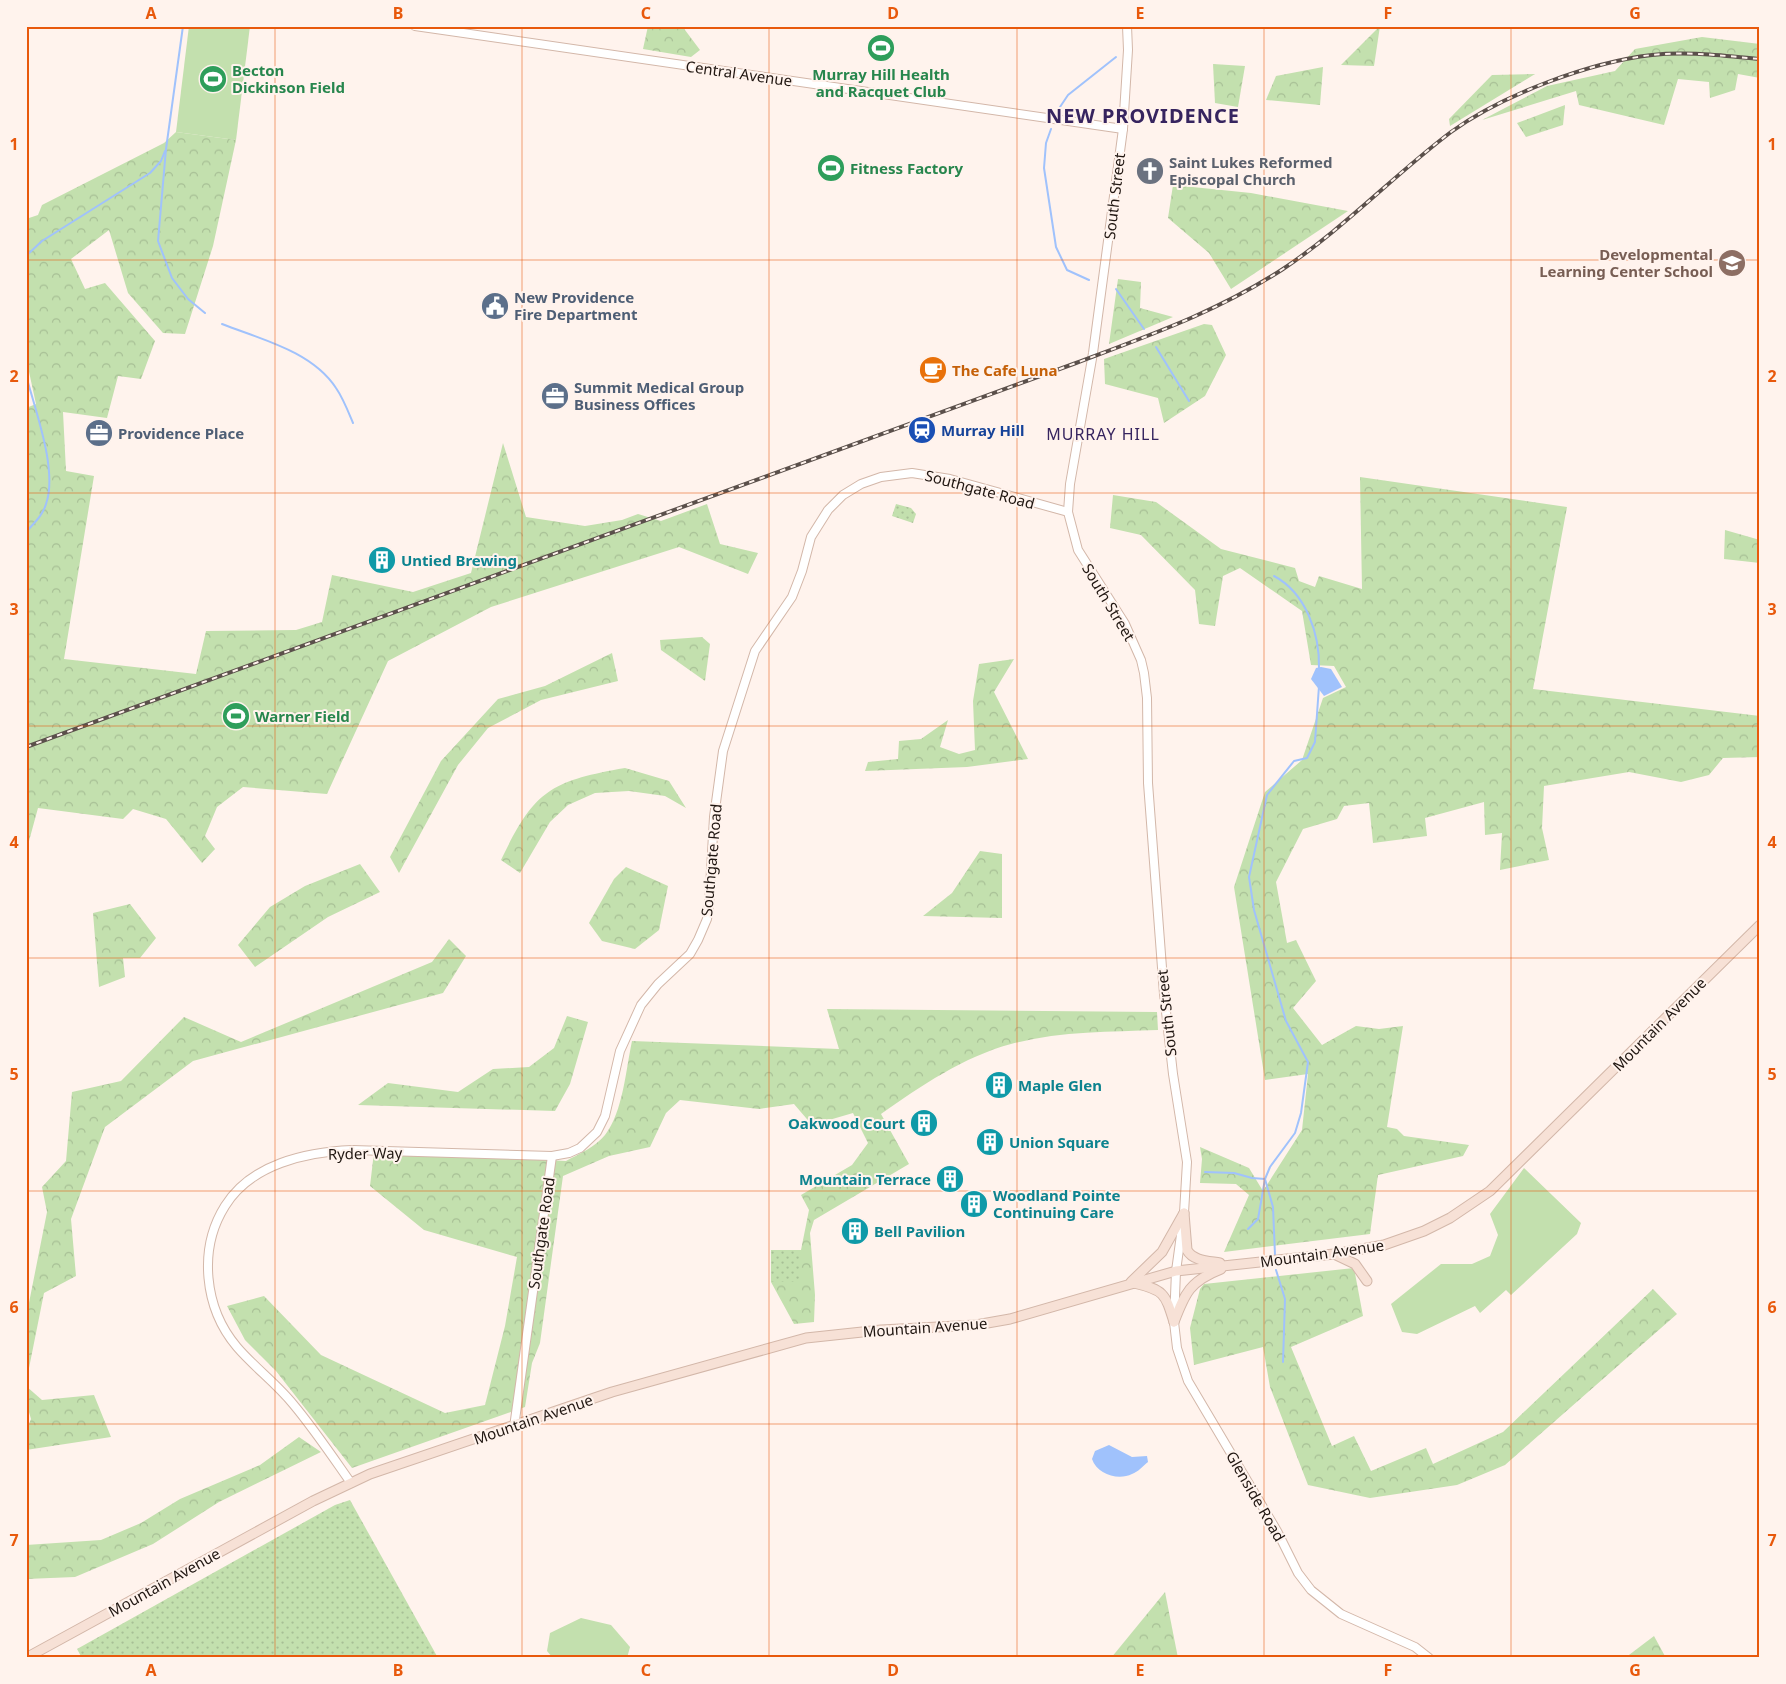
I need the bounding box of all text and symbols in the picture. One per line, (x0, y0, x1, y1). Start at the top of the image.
text: A (145, 2, 157, 24)
text: B (393, 2, 403, 24)
text: C (641, 2, 651, 24)
text: D (887, 2, 899, 24)
text: E (1136, 2, 1145, 24)
text: F (1384, 2, 1392, 24)
text: G (1629, 2, 1641, 24)
sports icon: Murray Hill Health and Racquet Club (866, 33, 896, 63)
street label: Central Avenue (684, 56, 794, 90)
place label: Becton Dickinson Field (232, 60, 345, 97)
sports icon: Becton Dickinson Field (198, 64, 228, 94)
place label: Murray Hill Health and Racquet Club (812, 64, 950, 101)
district label: NEW PROVIDENCE (1046, 102, 1240, 129)
text: 1 (9, 133, 19, 155)
text: 1 (1767, 133, 1777, 155)
street label: South Street (1099, 151, 1129, 240)
place label: Saint Lukes Reformed Episcopal Church (1169, 152, 1332, 189)
sports icon: Fitness Factory (816, 153, 846, 183)
church icon: Saint Lukes Reformed Episcopal Church (1135, 156, 1165, 186)
place label: Fitness Factory (850, 158, 963, 178)
place label: Developmental Learning Center School (1539, 244, 1713, 281)
school or university icon: Developmental Learning Center School (1717, 248, 1747, 278)
place label: New Providence Fire Department (514, 287, 638, 324)
public building icon: New Providence Fire Department (480, 291, 510, 321)
cafe icon: The Cafe Luna (918, 355, 948, 385)
place label: The Cafe Luna (952, 360, 1057, 380)
text: 2 (9, 365, 19, 387)
text: 2 (1767, 365, 1777, 387)
place label: Summit Medical Group Business Offices (574, 377, 744, 414)
office icon: Summit Medical Group Business Offices (540, 381, 570, 411)
station icon: Murray Hill (907, 415, 937, 445)
office icon: Providence Place (84, 418, 114, 448)
place label: Murray Hill (941, 420, 1024, 440)
place label: Providence Place (118, 423, 244, 443)
district label: MURRAY HILL (1046, 423, 1160, 445)
street label: Southgate Road (923, 465, 1037, 513)
building icon: Untied Brewing (367, 545, 397, 575)
place label: Untied Brewing (401, 550, 517, 570)
street label: South Street (1078, 560, 1140, 645)
text: 3 (9, 598, 19, 620)
text: 3 (1767, 598, 1777, 620)
sports icon: Warner Field (221, 701, 251, 731)
place label: Warner Field (255, 706, 350, 726)
street label: Southgate Road (696, 803, 726, 917)
text: 4 (9, 831, 19, 853)
text: 4 (1767, 831, 1777, 853)
street label: South Street (1151, 968, 1180, 1057)
street label: Mountain Avenue (1608, 973, 1710, 1075)
text: 5 (9, 1063, 19, 1085)
text: 5 (1767, 1063, 1777, 1085)
building icon: Maple Glen (984, 1070, 1014, 1100)
place label: Maple Glen (1018, 1075, 1102, 1095)
building icon: Oakwood Court (909, 1108, 939, 1138)
place label: Oakwood Court (788, 1113, 905, 1133)
building icon: Union Square (975, 1127, 1005, 1157)
place label: Union Square (1009, 1132, 1109, 1152)
street label: Ryder Way (328, 1142, 403, 1164)
building icon: Mountain Terrace (935, 1164, 965, 1194)
place label: Mountain Terrace (799, 1169, 931, 1189)
street label: Southgate Road (523, 1176, 559, 1290)
place label: Woodland Pointe Continuing Care (993, 1185, 1120, 1222)
building icon: Woodland Pointe Continuing Care (959, 1189, 989, 1219)
building icon: Bell Pavilion (840, 1216, 870, 1246)
place label: Bell Pavilion (874, 1221, 965, 1241)
street label: Mountain Avenue (1259, 1234, 1385, 1272)
text: 6 (9, 1296, 19, 1318)
text: 6 (1767, 1296, 1777, 1318)
street label: Mountain Avenue (862, 1313, 988, 1341)
street label: Mountain Avenue (471, 1389, 595, 1449)
street label: Glenside Road (1222, 1447, 1290, 1545)
text: 7 (9, 1529, 19, 1551)
text: 7 (1767, 1529, 1777, 1551)
street label: Mountain Avenue (105, 1543, 223, 1621)
text: A (145, 1659, 157, 1681)
text: B (393, 1659, 403, 1681)
text: C (641, 1659, 651, 1681)
text: D (887, 1659, 899, 1681)
text: E (1136, 1659, 1145, 1681)
text: F (1384, 1659, 1392, 1681)
text: G (1629, 1659, 1641, 1681)

